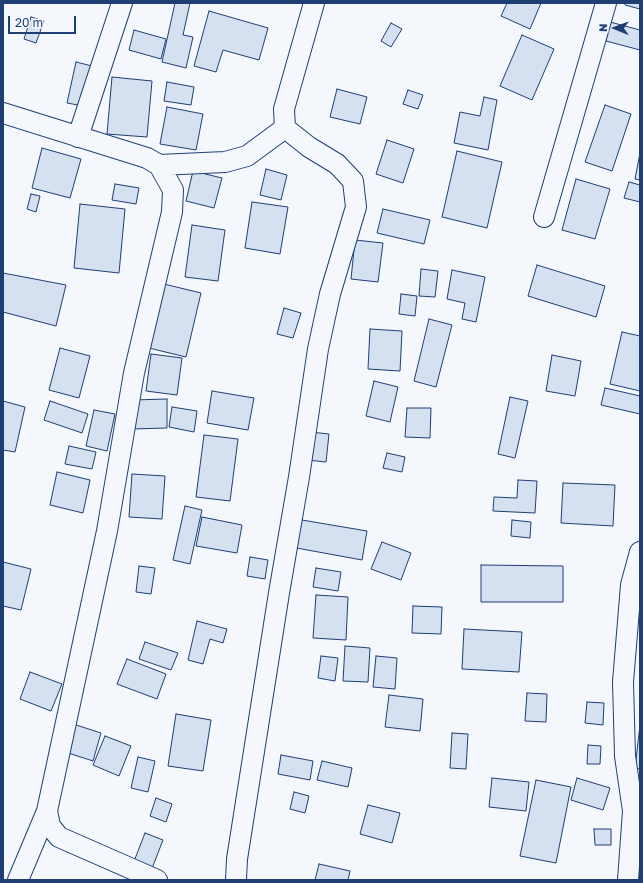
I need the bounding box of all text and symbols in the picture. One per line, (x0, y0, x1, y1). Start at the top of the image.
scale bar (10, 8, 78, 34)
north arrow (595, 8, 635, 48)
text: 20 m (15, 15, 43, 30)
text: N (596, 23, 609, 32)

